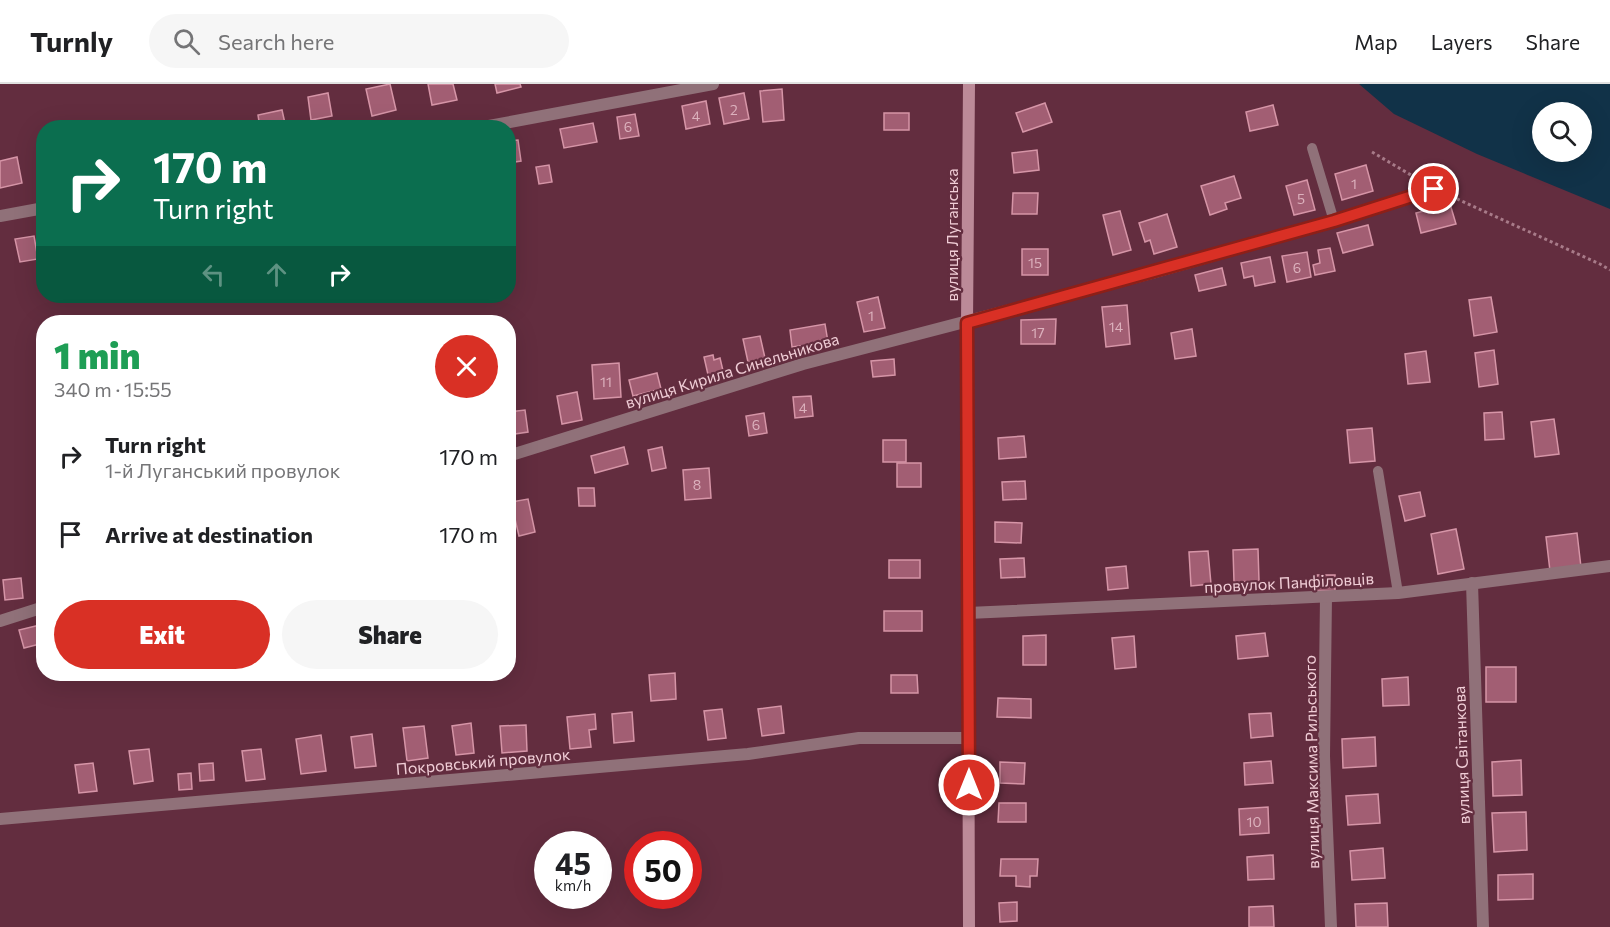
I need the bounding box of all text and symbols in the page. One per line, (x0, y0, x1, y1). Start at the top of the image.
search box (149, 14, 569, 68)
text: Turnly (30, 24, 113, 58)
icon: search (170, 25, 203, 58)
text: Search here (218, 28, 334, 55)
text: Map (1354, 29, 1398, 54)
text: Layers (1431, 29, 1493, 54)
text: Share (1526, 29, 1580, 54)
house number: 2 (730, 101, 738, 118)
map controls (1532, 102, 1592, 162)
button: search (1532, 102, 1592, 162)
house number: 4 (692, 107, 701, 124)
house number: 6 (624, 118, 632, 135)
text: 170 m (153, 140, 267, 192)
icon: right (54, 144, 132, 222)
pin (1408, 163, 1459, 214)
street label: вулиця Луганська (942, 168, 961, 302)
icon: arrive (1417, 172, 1450, 205)
house number: 1 (1351, 175, 1357, 192)
house number: 5 (1297, 190, 1305, 207)
text: Turn right (153, 192, 273, 225)
house number: 15 (1028, 254, 1042, 271)
icon: left (197, 258, 230, 291)
icon: ahead (260, 258, 293, 291)
icon: right (323, 258, 356, 291)
house number: 6 (1293, 259, 1301, 276)
house number: 1 (868, 307, 874, 324)
house number: 14 (1109, 318, 1124, 335)
house number: 17 (1031, 324, 1045, 341)
street label: вулиця Кирила Синельникова (623, 328, 841, 412)
text: 1 min (54, 332, 140, 376)
button: close (435, 335, 498, 398)
house number: 11 (600, 373, 612, 390)
text: 340 m · 15:55 (54, 377, 172, 401)
house number: 4 (799, 399, 808, 416)
house number: 6 (752, 416, 760, 433)
text: Turn right (105, 431, 206, 458)
icon: right (54, 440, 87, 473)
text: 170 m (439, 443, 498, 470)
text: 1-й Луганський провулок (105, 458, 340, 482)
house number: 8 (693, 476, 701, 493)
icon: arrive (54, 518, 87, 551)
text: Arrive at destination (105, 521, 313, 548)
text: 170 m (439, 521, 498, 548)
street label: провулок Панфіловців (1204, 568, 1374, 596)
button: Exit (54, 600, 270, 669)
button: Share (282, 600, 498, 669)
street label: вулиця Максима Рильського (1300, 655, 1322, 869)
street label: вулиця Світанкова (1449, 685, 1473, 825)
street label: Покровський провулок (395, 744, 572, 778)
position arrow (937, 753, 1001, 817)
house number: 10 (1246, 813, 1262, 830)
speed limit sign: 50 (624, 831, 702, 909)
text: 45 (555, 844, 591, 881)
text: km/h (555, 876, 591, 894)

